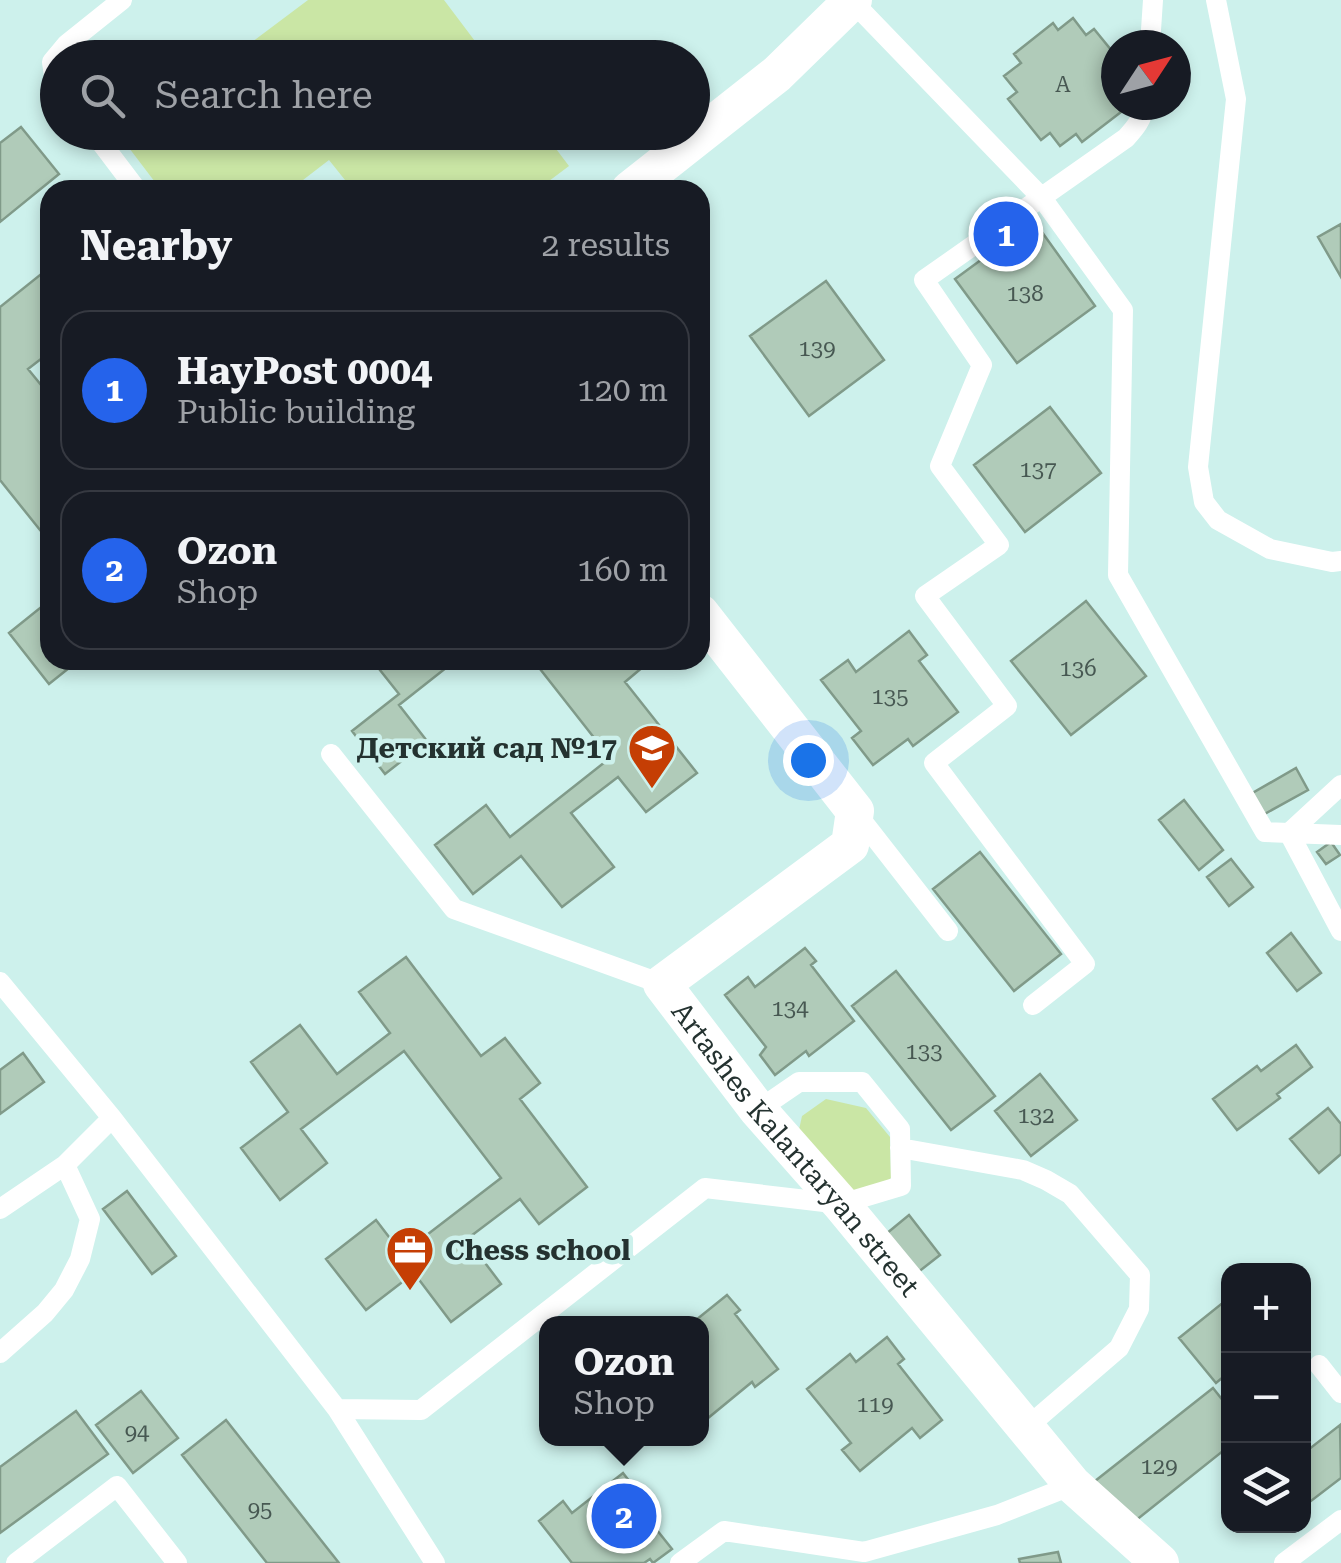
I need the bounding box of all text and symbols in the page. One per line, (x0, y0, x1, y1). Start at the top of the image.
north arrow (1101, 30, 1191, 120)
search box (40, 40, 710, 150)
icon: search (75, 68, 130, 123)
house number: A (1055, 72, 1071, 97)
text: Search here (155, 73, 373, 117)
pin: 1 (974, 196, 1038, 272)
text: Nearby (80, 221, 232, 270)
text: 2 results (542, 226, 670, 264)
house number: 138 (1007, 281, 1043, 306)
house number: 139 (799, 336, 835, 361)
text: HayPost 0004 (177, 349, 432, 393)
text: 1 (106, 371, 123, 409)
text: 120 m (577, 371, 668, 409)
text: Public building (177, 393, 415, 431)
house number: 137 (1020, 457, 1056, 482)
text: Ozon (177, 529, 277, 573)
text: 2 (106, 551, 123, 589)
text: 160 m (577, 551, 668, 589)
text: Shop (177, 573, 258, 611)
house number: 136 (1060, 656, 1096, 681)
house number: 135 (872, 684, 908, 709)
school or university icon: Детский сад №17 (626, 722, 678, 790)
place label: Детский сад №17 (357, 732, 617, 765)
your location (783, 735, 834, 786)
street label: Artashes Kalantaryan street (665, 995, 927, 1303)
house number: 134 (772, 996, 809, 1021)
house number: 133 (906, 1039, 942, 1064)
house number: 132 (1018, 1103, 1054, 1128)
office icon: Chess school (384, 1224, 436, 1292)
place label: Chess school (445, 1234, 631, 1267)
map controls (1221, 1263, 1311, 1533)
button: + (1221, 1263, 1311, 1353)
popup (539, 1316, 709, 1446)
text: Ozon (574, 1340, 674, 1384)
button: − (1221, 1353, 1311, 1443)
text: Shop (574, 1384, 655, 1422)
house number: 119 (857, 1392, 893, 1417)
house number: 94 (125, 1420, 150, 1445)
button: layers (1221, 1443, 1311, 1533)
house number: 129 (1141, 1454, 1177, 1479)
pin: 2 (592, 1478, 656, 1554)
house number: 95 (248, 1497, 272, 1522)

